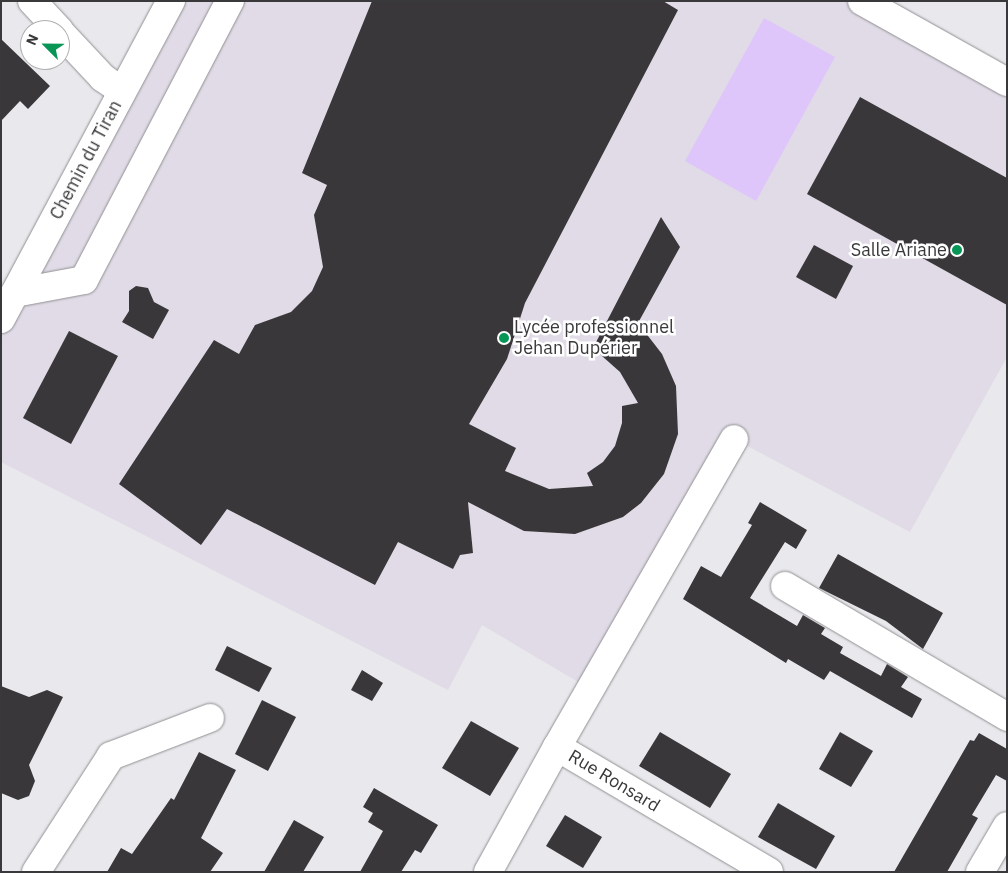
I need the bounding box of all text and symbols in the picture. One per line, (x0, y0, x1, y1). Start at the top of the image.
north arrow (20, 20, 70, 70)
text: N (22, 31, 42, 48)
street label: Chemin du Tiran (45, 97, 127, 223)
place label: Salle Ariane (851, 239, 947, 261)
marker: Salle Ariane (951, 244, 963, 256)
place label: Lycée professionnel Jehan Dupérier (514, 317, 674, 359)
marker: Lycée professionnel Jehan Dupérier (498, 332, 510, 344)
street label: Rue Ronsard (564, 745, 664, 817)

